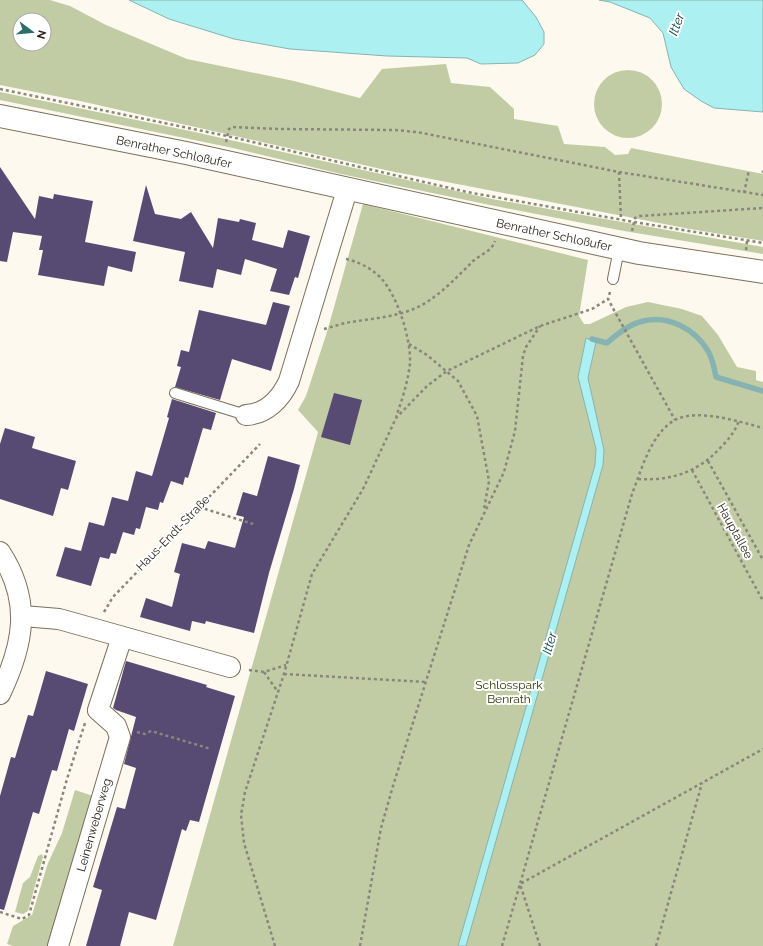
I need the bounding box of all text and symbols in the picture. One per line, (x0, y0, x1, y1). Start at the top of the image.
water label: Itter (666, 10, 688, 37)
north arrow (12, 12, 52, 52)
text: N (34, 29, 49, 40)
street label: Benrather Schloßufer (115, 133, 234, 171)
street label: Benrather Schloßufer (495, 216, 614, 254)
street label: Haus-Endt-Straße (133, 492, 213, 574)
street label: Hauptallee (714, 501, 756, 561)
water label: Itter (539, 630, 560, 656)
park label: Schlosspark Benrath (475, 678, 543, 706)
street label: Leinenweberweg (74, 777, 114, 873)

